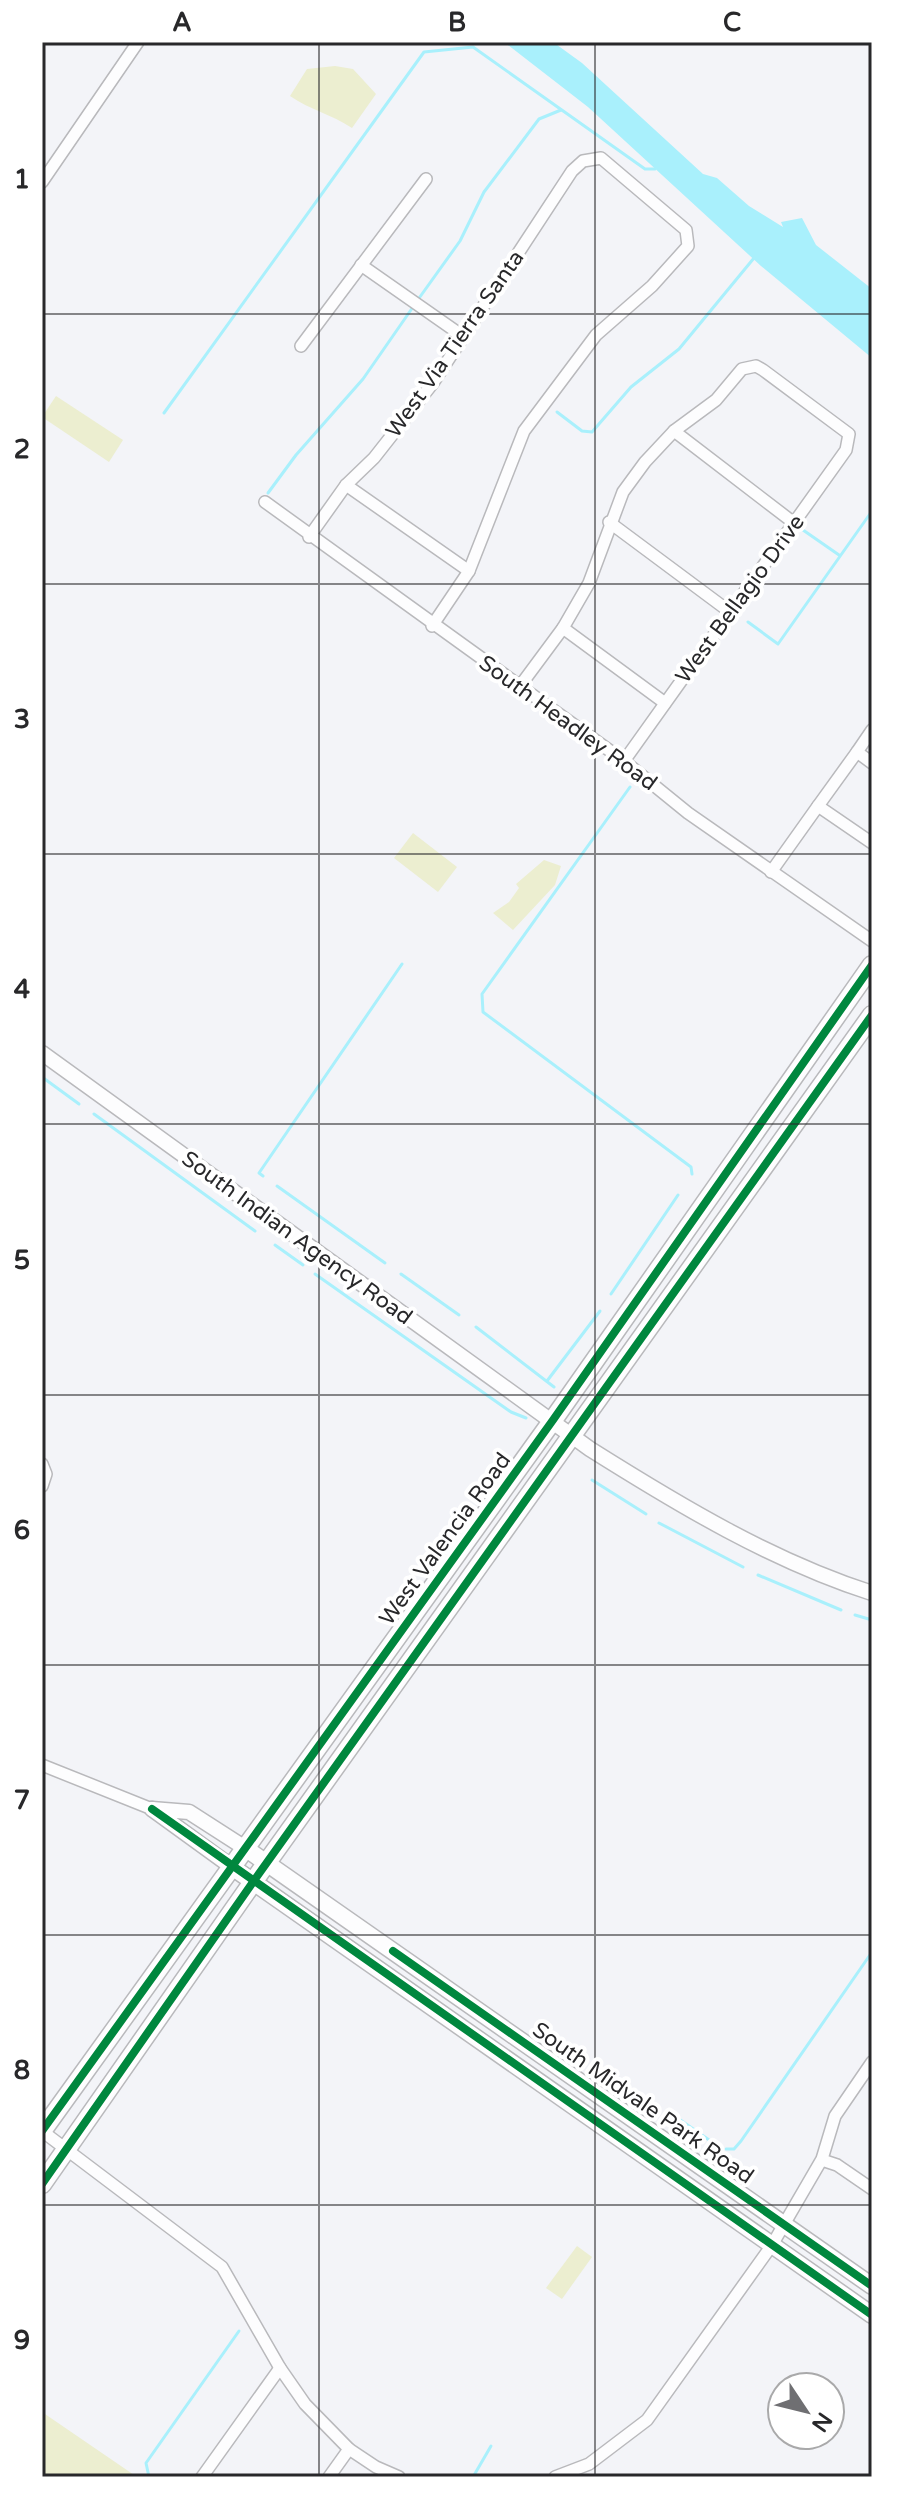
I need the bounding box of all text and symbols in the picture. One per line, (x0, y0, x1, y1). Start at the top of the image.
text: A (172, 7, 192, 38)
text: B (448, 7, 466, 38)
text: C (723, 7, 741, 38)
text: 1 (14, 164, 30, 195)
street label: West Via Tierra Santa (380, 245, 530, 443)
text: 2 (14, 434, 30, 465)
street label: West Bellagio Drive (670, 510, 810, 688)
street label: South Headley Road (474, 650, 662, 796)
text: 3 (14, 704, 30, 735)
text: 4 (14, 974, 30, 1005)
street label: South Indian Agency Road (177, 1146, 417, 1330)
text: 5 (14, 1245, 30, 1276)
street label: West Valencia Road (374, 1448, 516, 1630)
text: 6 (14, 1515, 30, 1546)
text: 7 (14, 1785, 30, 1816)
street label: South Midvale Park Road (528, 2017, 758, 2189)
text: 8 (14, 2055, 30, 2086)
text: 9 (14, 2325, 30, 2356)
north arrow (766, 2371, 846, 2451)
text: N (806, 2407, 837, 2437)

